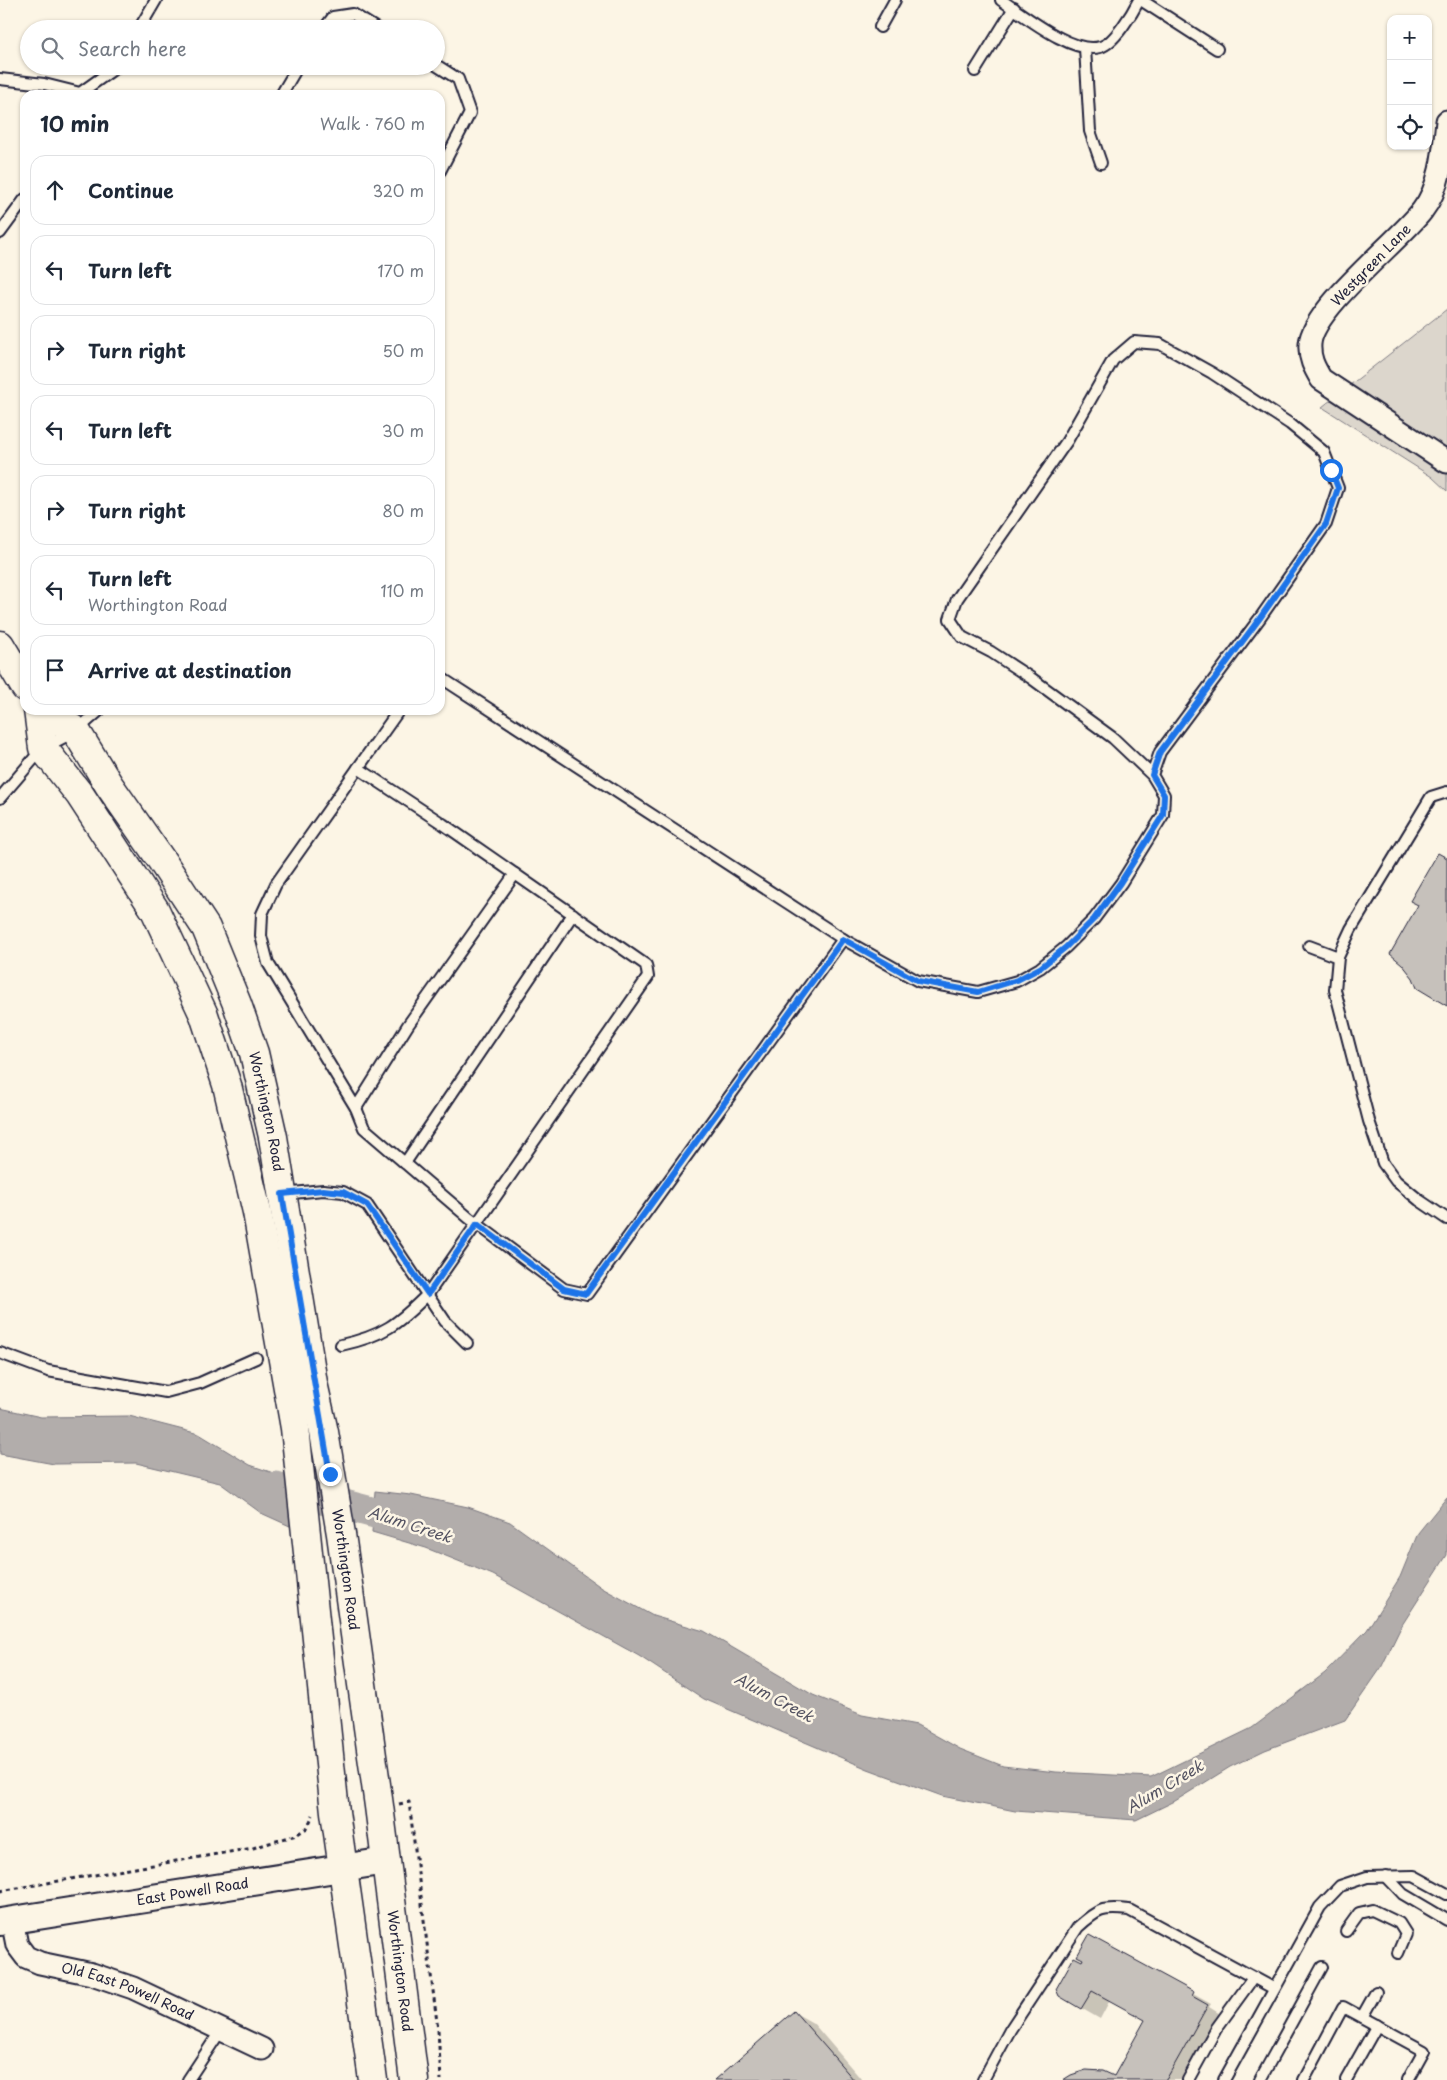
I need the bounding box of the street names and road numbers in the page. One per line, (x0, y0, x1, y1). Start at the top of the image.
street label: Westgreen Lane (1326, 219, 1416, 311)
street label: Worthington Road (244, 1049, 289, 1173)
street label: Worthington Road (327, 1507, 365, 1632)
street label: East Powell Road (135, 1872, 250, 1910)
street label: Worthington Road (382, 1909, 419, 2033)
street label: Old East Powell Road (59, 1957, 198, 2025)

